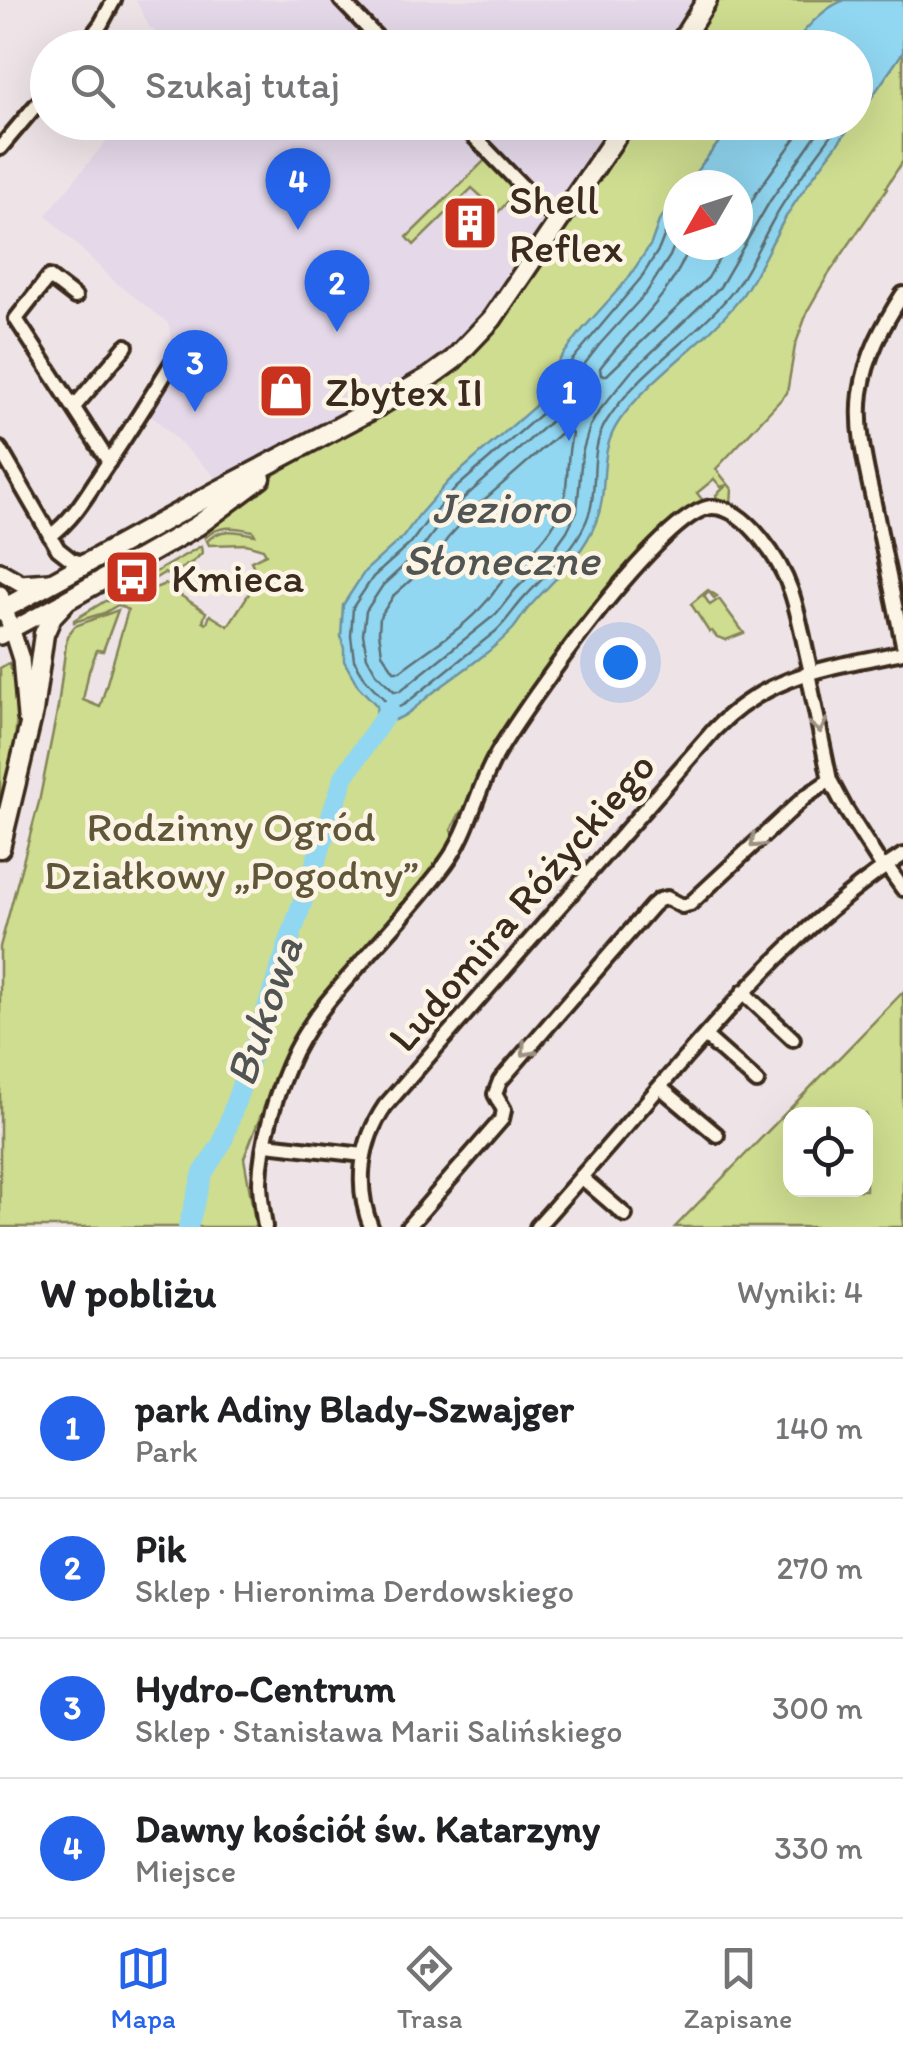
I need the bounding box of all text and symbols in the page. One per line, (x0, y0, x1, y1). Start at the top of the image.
search box (30, 30, 873, 140)
icon: search (65, 58, 120, 113)
text: Szukaj tutaj (145, 62, 340, 108)
pin: 4 (266, 148, 330, 230)
north arrow (663, 170, 753, 260)
place label: Shell Reflex (509, 174, 623, 273)
building icon: Shell Reflex (440, 193, 500, 253)
pin: 2 (304, 250, 370, 332)
pin: 3 (162, 330, 228, 412)
pin: 1 (536, 358, 602, 441)
shop icon: Zbytex II (256, 361, 316, 421)
place label: Zbytex II (325, 366, 483, 417)
water label: Jezioro Słoneczne (403, 480, 602, 586)
bus stop icon: Kmieca (102, 547, 162, 607)
place label: Kmieca (171, 552, 305, 603)
your location (595, 637, 646, 688)
one-way arrow (807, 717, 828, 734)
street label: Ludomira Różyckiego (377, 741, 666, 1062)
park label: Rodzinny Ogród Działkowy „Pogodny” (43, 801, 419, 900)
one-way arrow (749, 830, 768, 848)
water label: Bukowa (212, 929, 314, 1093)
one-way arrow (520, 1039, 538, 1057)
map controls (783, 1107, 873, 1197)
button: locate (783, 1107, 873, 1197)
text: W pobliżu (40, 1267, 216, 1318)
text: Wyniki: 4 (737, 1273, 863, 1311)
text: park Adiny Blady-Szwajger (135, 1386, 574, 1432)
text: 1 (65, 1409, 80, 1447)
text: 140 m (775, 1409, 863, 1447)
text: Park (135, 1432, 198, 1470)
text: Pik (135, 1526, 186, 1572)
text: 2 (64, 1549, 81, 1587)
text: 270 m (776, 1549, 863, 1587)
text: Sklep · Hieronima Derdowskiego (135, 1572, 574, 1610)
text: Hydro-Centrum (135, 1666, 396, 1712)
text: 3 (64, 1689, 81, 1727)
text: 300 m (772, 1689, 863, 1727)
text: Sklep · Stanisława Marii Salińskiego (135, 1712, 623, 1750)
text: Dawny kościół św. Katarzyny (135, 1806, 600, 1852)
text: 4 (63, 1829, 82, 1867)
text: 330 m (774, 1829, 863, 1867)
text: Miejsce (135, 1852, 236, 1890)
tab: Mapa (111, 1941, 176, 2035)
tab: Trasa (397, 1941, 463, 2035)
tab: Zapisane (684, 1941, 792, 2035)

